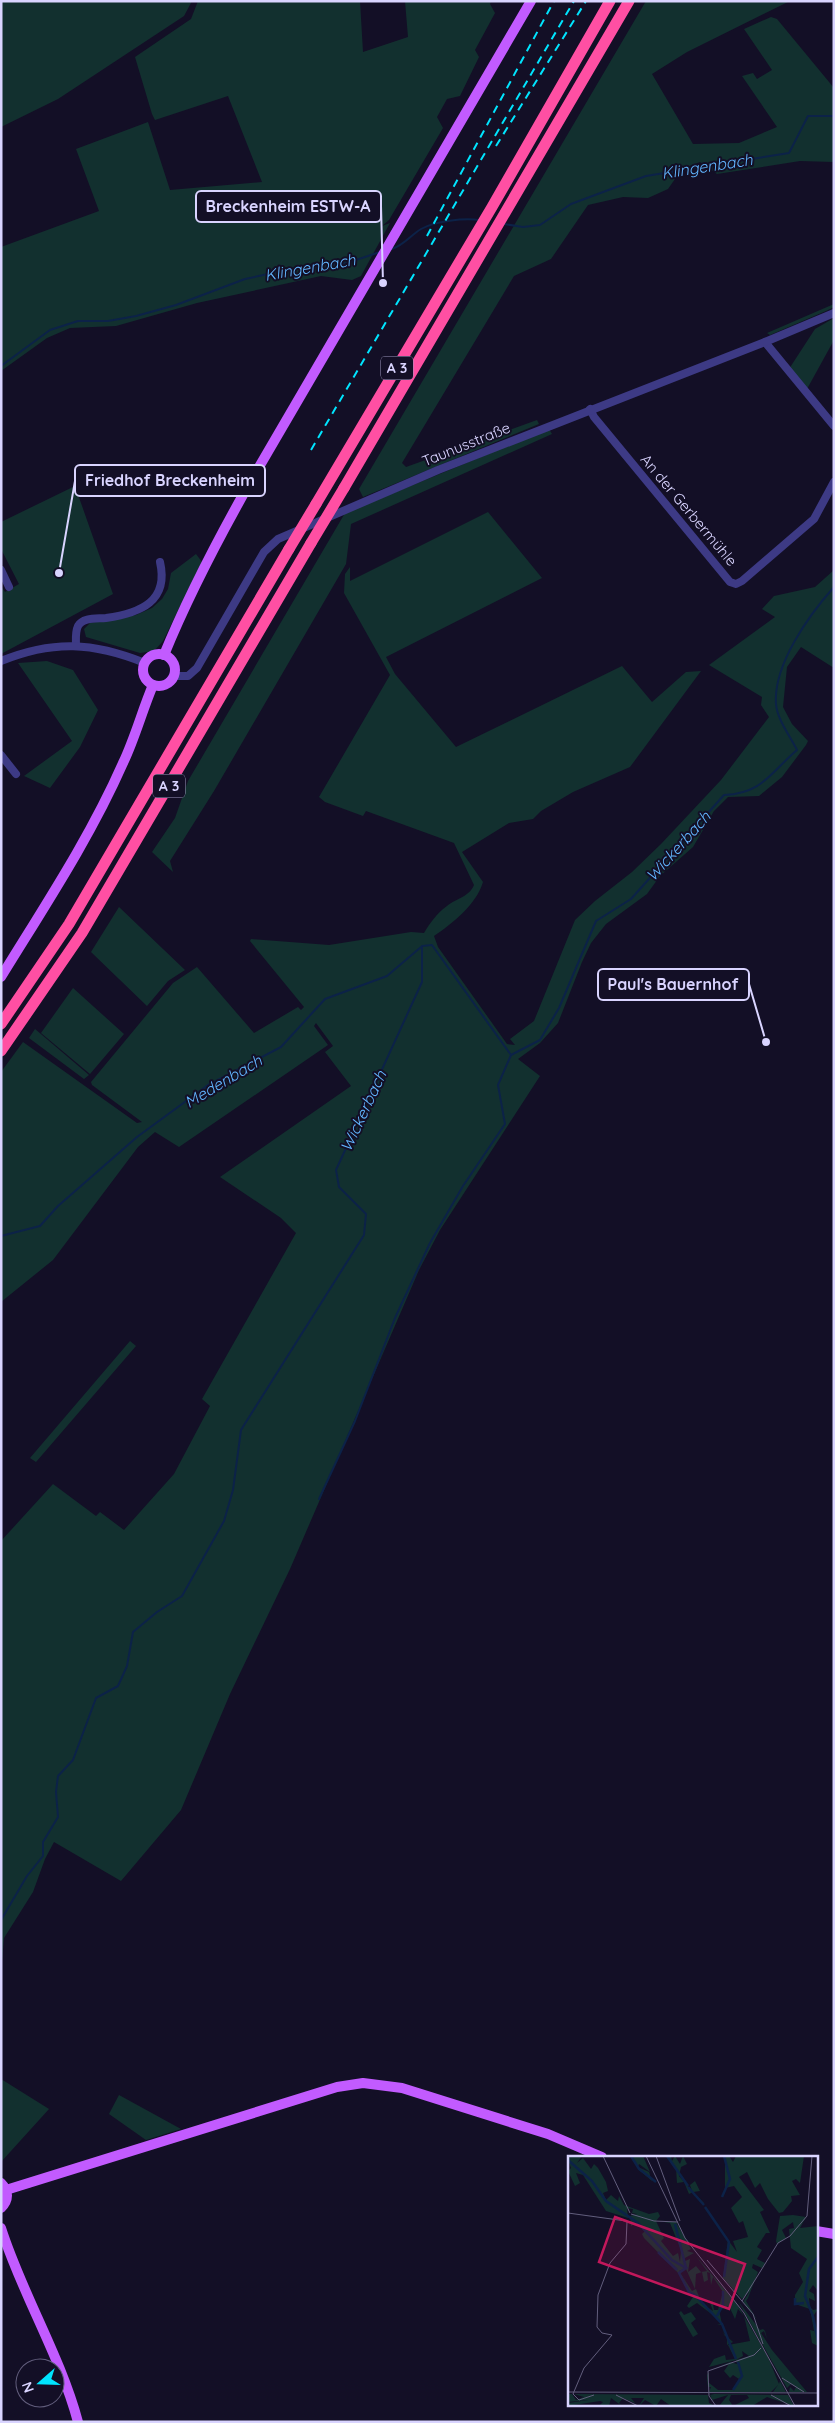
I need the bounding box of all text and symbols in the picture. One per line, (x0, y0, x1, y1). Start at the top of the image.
water label: Klingenbach (660, 149, 755, 183)
callout: Breckenheim ESTW-A (196, 191, 381, 222)
text: Breckenheim ESTW-A (206, 196, 371, 216)
water label: Klingenbach (263, 249, 358, 285)
road number: A 3 (381, 356, 413, 379)
street label: Taunusstraße (419, 418, 513, 470)
street label: An der Gerbermühle (637, 450, 741, 570)
callout: Friedhof Breckenheim (75, 465, 265, 496)
text: Friedhof Breckenheim (85, 470, 255, 490)
road number: A 3 (153, 774, 185, 798)
water label: Wickerbach (641, 806, 715, 885)
callout: Paul's Bauernhof (598, 969, 749, 1000)
text: Paul's Bauernhof (608, 974, 738, 994)
water label: Medenbach (181, 1050, 266, 1112)
water label: Wickerbach (335, 1066, 391, 1155)
inset map (568, 2156, 818, 2406)
north arrow (15, 2358, 65, 2408)
text: N (18, 2380, 38, 2395)

